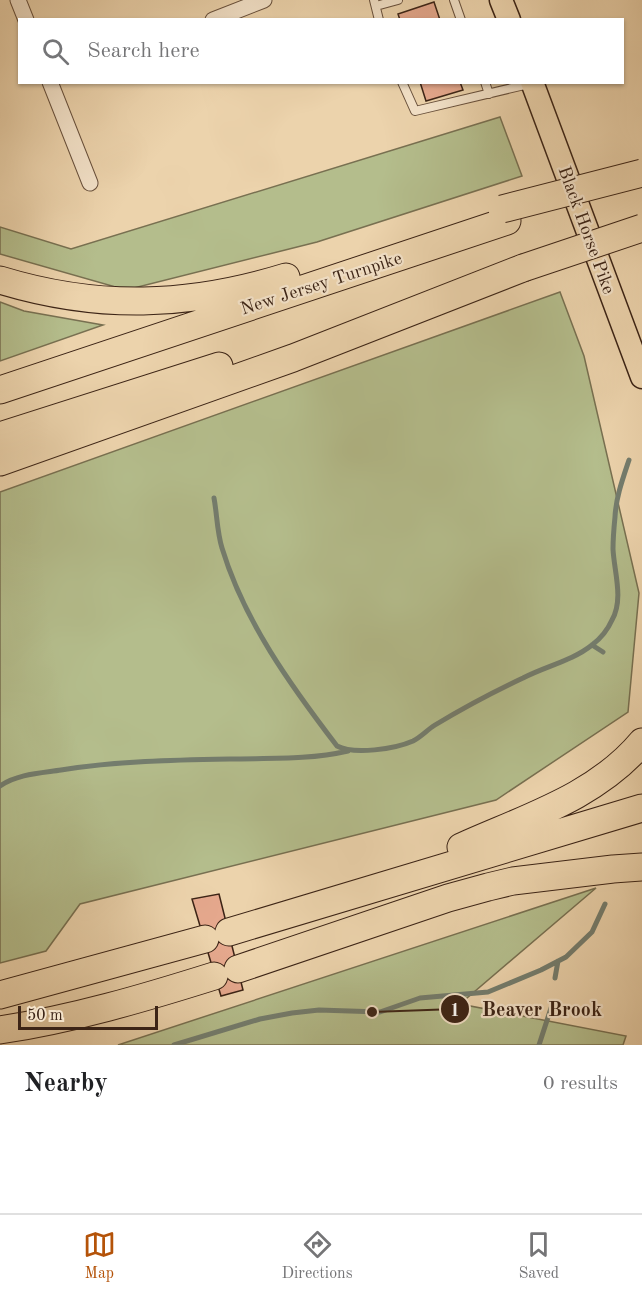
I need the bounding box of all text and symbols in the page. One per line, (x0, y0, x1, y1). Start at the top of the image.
search box (18, 18, 624, 84)
icon: search (39, 35, 72, 68)
text: Search here (87, 40, 200, 62)
street label: Black Horse Pike (555, 164, 618, 297)
street label: New Jersey Turnpike (238, 249, 404, 319)
callout: Beaver Brook (440, 990, 614, 1028)
text: Beaver Brook (482, 1001, 602, 1021)
text: 1 (450, 1002, 460, 1020)
scale bar (18, 1003, 158, 1030)
text: 50 m (27, 1008, 63, 1024)
text: Nearby (24, 1071, 108, 1097)
text: 0 results (543, 1074, 618, 1094)
tab: Map (83, 1228, 116, 1284)
tab: Directions (282, 1228, 353, 1284)
tab: Saved (518, 1228, 559, 1284)

